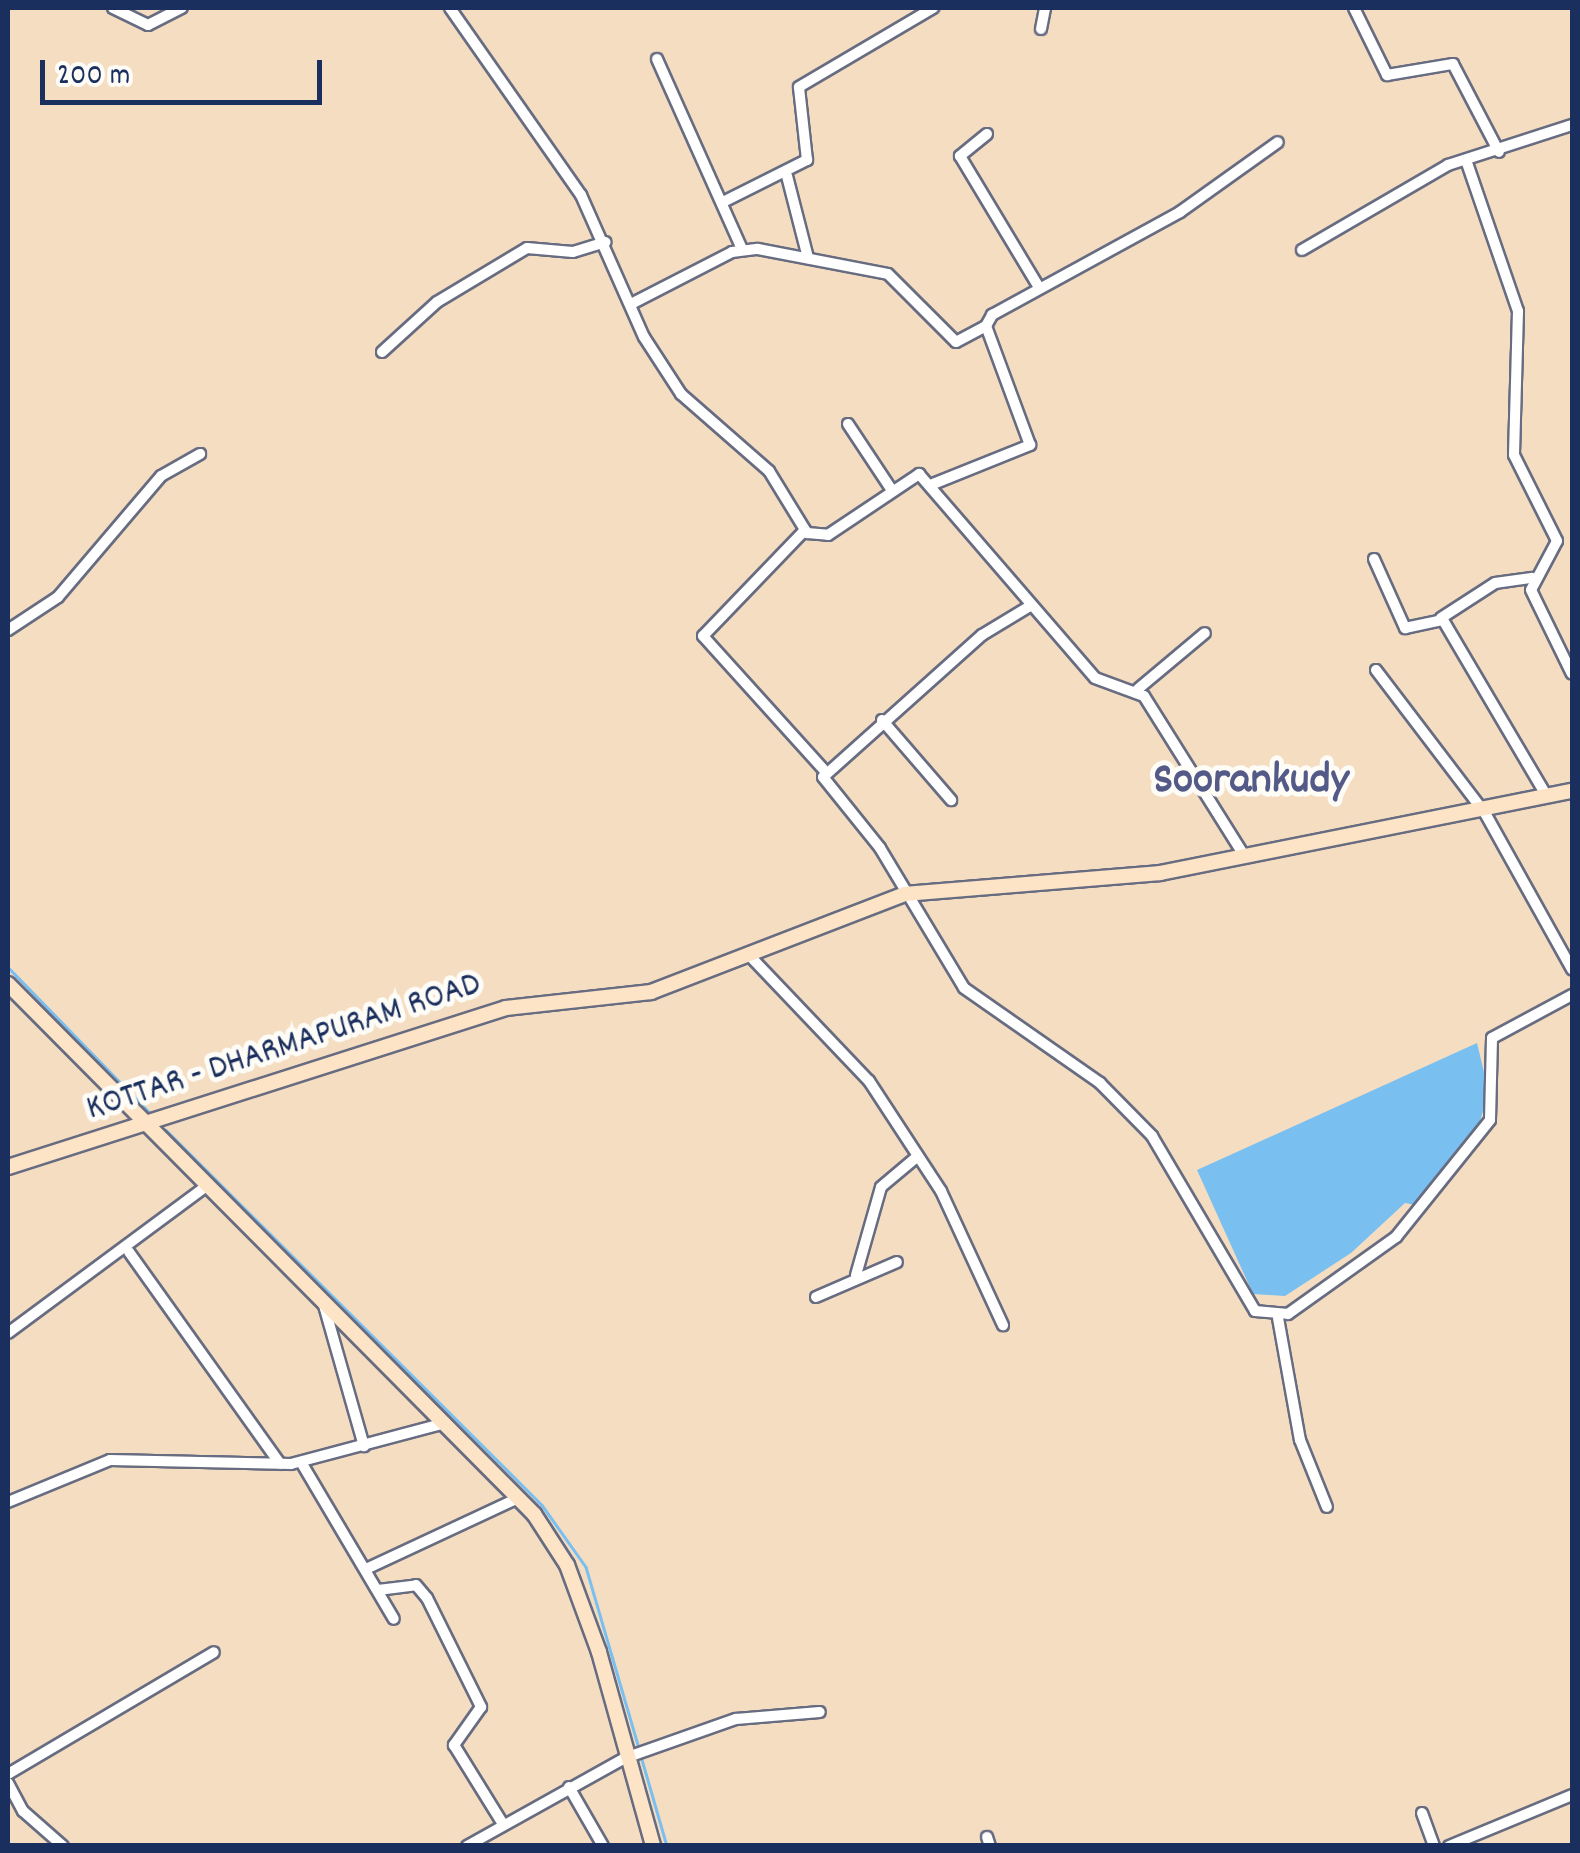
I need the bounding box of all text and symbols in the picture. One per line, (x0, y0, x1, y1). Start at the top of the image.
scale bar (45, 40, 328, 102)
text: 200 m (57, 56, 130, 99)
district label: Soorankudy (1153, 756, 1349, 810)
street label: KOTTAR - DHARMAPURAM ROAD (82, 964, 486, 1132)

